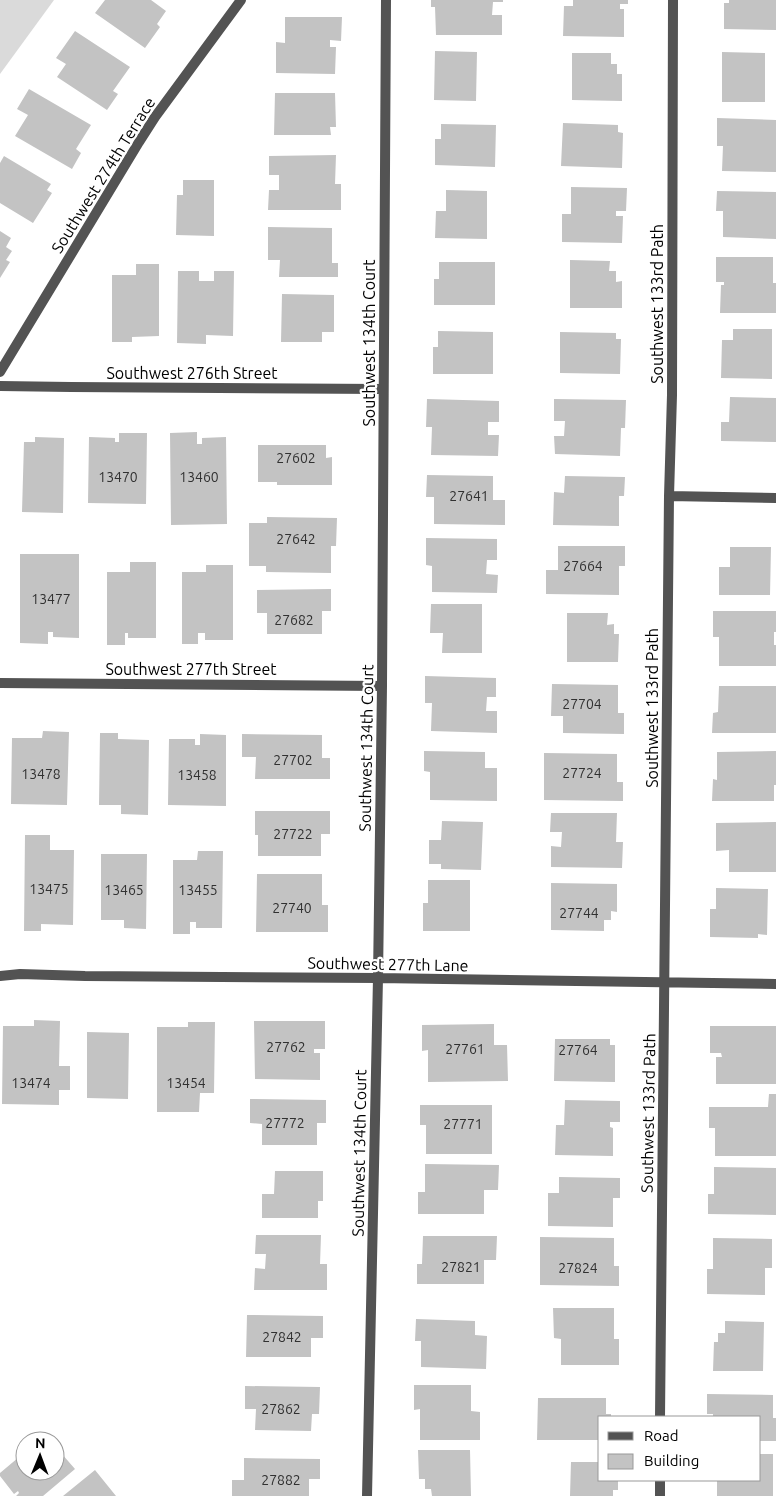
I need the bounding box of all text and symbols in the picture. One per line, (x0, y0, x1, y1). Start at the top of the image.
street label: Southwest 274th Terrace (48, 94, 158, 256)
street label: Southwest 133rd Path (648, 224, 666, 384)
street label: Southwest 134th Court (360, 259, 378, 427)
street label: Southwest 276th Street (106, 364, 278, 382)
house number: 27602 (276, 450, 316, 466)
house number: 13470 (98, 469, 138, 485)
house number: 13460 (179, 469, 219, 485)
house number: 27641 (449, 488, 489, 504)
house number: 27642 (276, 531, 316, 547)
house number: 27664 (563, 558, 603, 574)
house number: 13477 (31, 591, 71, 607)
house number: 27682 (274, 612, 314, 628)
street label: Southwest 133rd Path (643, 628, 661, 788)
street label: Southwest 277th Street (105, 660, 277, 678)
street label: Southwest 134th Court (356, 664, 376, 832)
house number: 27704 (562, 696, 602, 712)
house number: 27702 (273, 752, 313, 768)
house number: 27724 (562, 765, 602, 781)
house number: 13478 (21, 766, 61, 782)
house number: 13458 (177, 767, 217, 783)
house number: 27722 (273, 826, 313, 842)
house number: 13475 (29, 881, 69, 897)
house number: 13465 (104, 882, 144, 898)
house number: 13455 (178, 882, 218, 898)
house number: 27740 (272, 900, 312, 916)
house number: 27744 (559, 905, 599, 921)
street label: Southwest 277th Lane (307, 954, 469, 974)
street label: Southwest 133rd Path (638, 1033, 658, 1193)
house number: 27762 (266, 1039, 306, 1055)
house number: 27761 (445, 1041, 485, 1057)
house number: 27764 (558, 1042, 598, 1058)
street label: Southwest 134th Court (349, 1069, 369, 1237)
house number: 13474 (11, 1075, 51, 1091)
house number: 13454 (166, 1075, 206, 1091)
house number: 27772 (265, 1115, 305, 1131)
house number: 27771 (443, 1116, 483, 1132)
house number: 27821 (441, 1259, 481, 1275)
house number: 27824 (558, 1260, 598, 1276)
house number: 27842 (262, 1329, 302, 1345)
house number: 27862 (261, 1401, 301, 1417)
legend (598, 1416, 761, 1481)
text: Road (644, 1427, 679, 1444)
north arrow (15, 1431, 65, 1481)
text: N (35, 1435, 46, 1451)
text: Building (644, 1452, 699, 1469)
house number: 27882 (261, 1472, 301, 1488)

